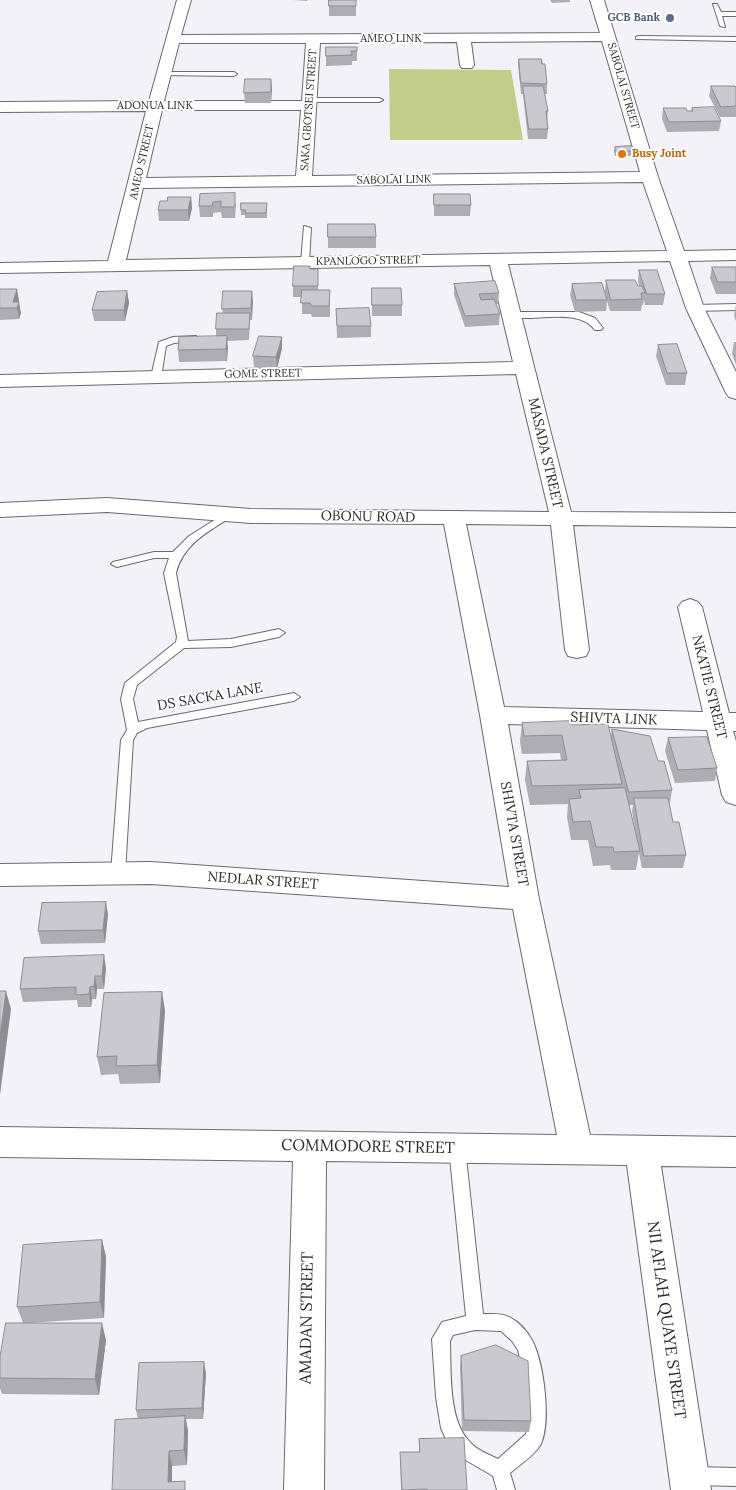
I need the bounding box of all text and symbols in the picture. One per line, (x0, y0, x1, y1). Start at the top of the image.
place label: GCB Bank (607, 11, 660, 25)
marker: GCB Bank (664, 12, 676, 24)
street label: AMEO LINK (360, 32, 422, 46)
street label: SABOLAI STREET (604, 41, 642, 131)
street label: SAKA GBOTSEI STREET (298, 49, 320, 171)
street label: ADONUA LINK (117, 99, 193, 113)
street label: AMEO STREET (127, 123, 157, 201)
place label: Busy Joint (632, 147, 686, 161)
marker: Busy Joint (616, 148, 628, 160)
street label: SABOLAI LINK (357, 173, 431, 187)
street label: KPANLOGO STREET (316, 253, 420, 269)
street label: GOME STREET (224, 367, 302, 381)
street label: MASADA STREET (524, 396, 566, 510)
street label: OBONU ROAD (321, 508, 415, 526)
street label: NKATIE STREET (688, 633, 730, 741)
street label: DS SACKA LANE (156, 679, 264, 715)
street label: SHIVTA LINK (570, 709, 658, 729)
street label: SHIVTA STREET (497, 780, 531, 888)
street label: NEDLAR STREET (207, 869, 319, 893)
street label: COMMODORE STREET (281, 1136, 455, 1158)
street label: NII AFLAH QUAYE STREET (643, 1220, 689, 1420)
street label: AMADAN STREET (296, 1252, 318, 1384)

